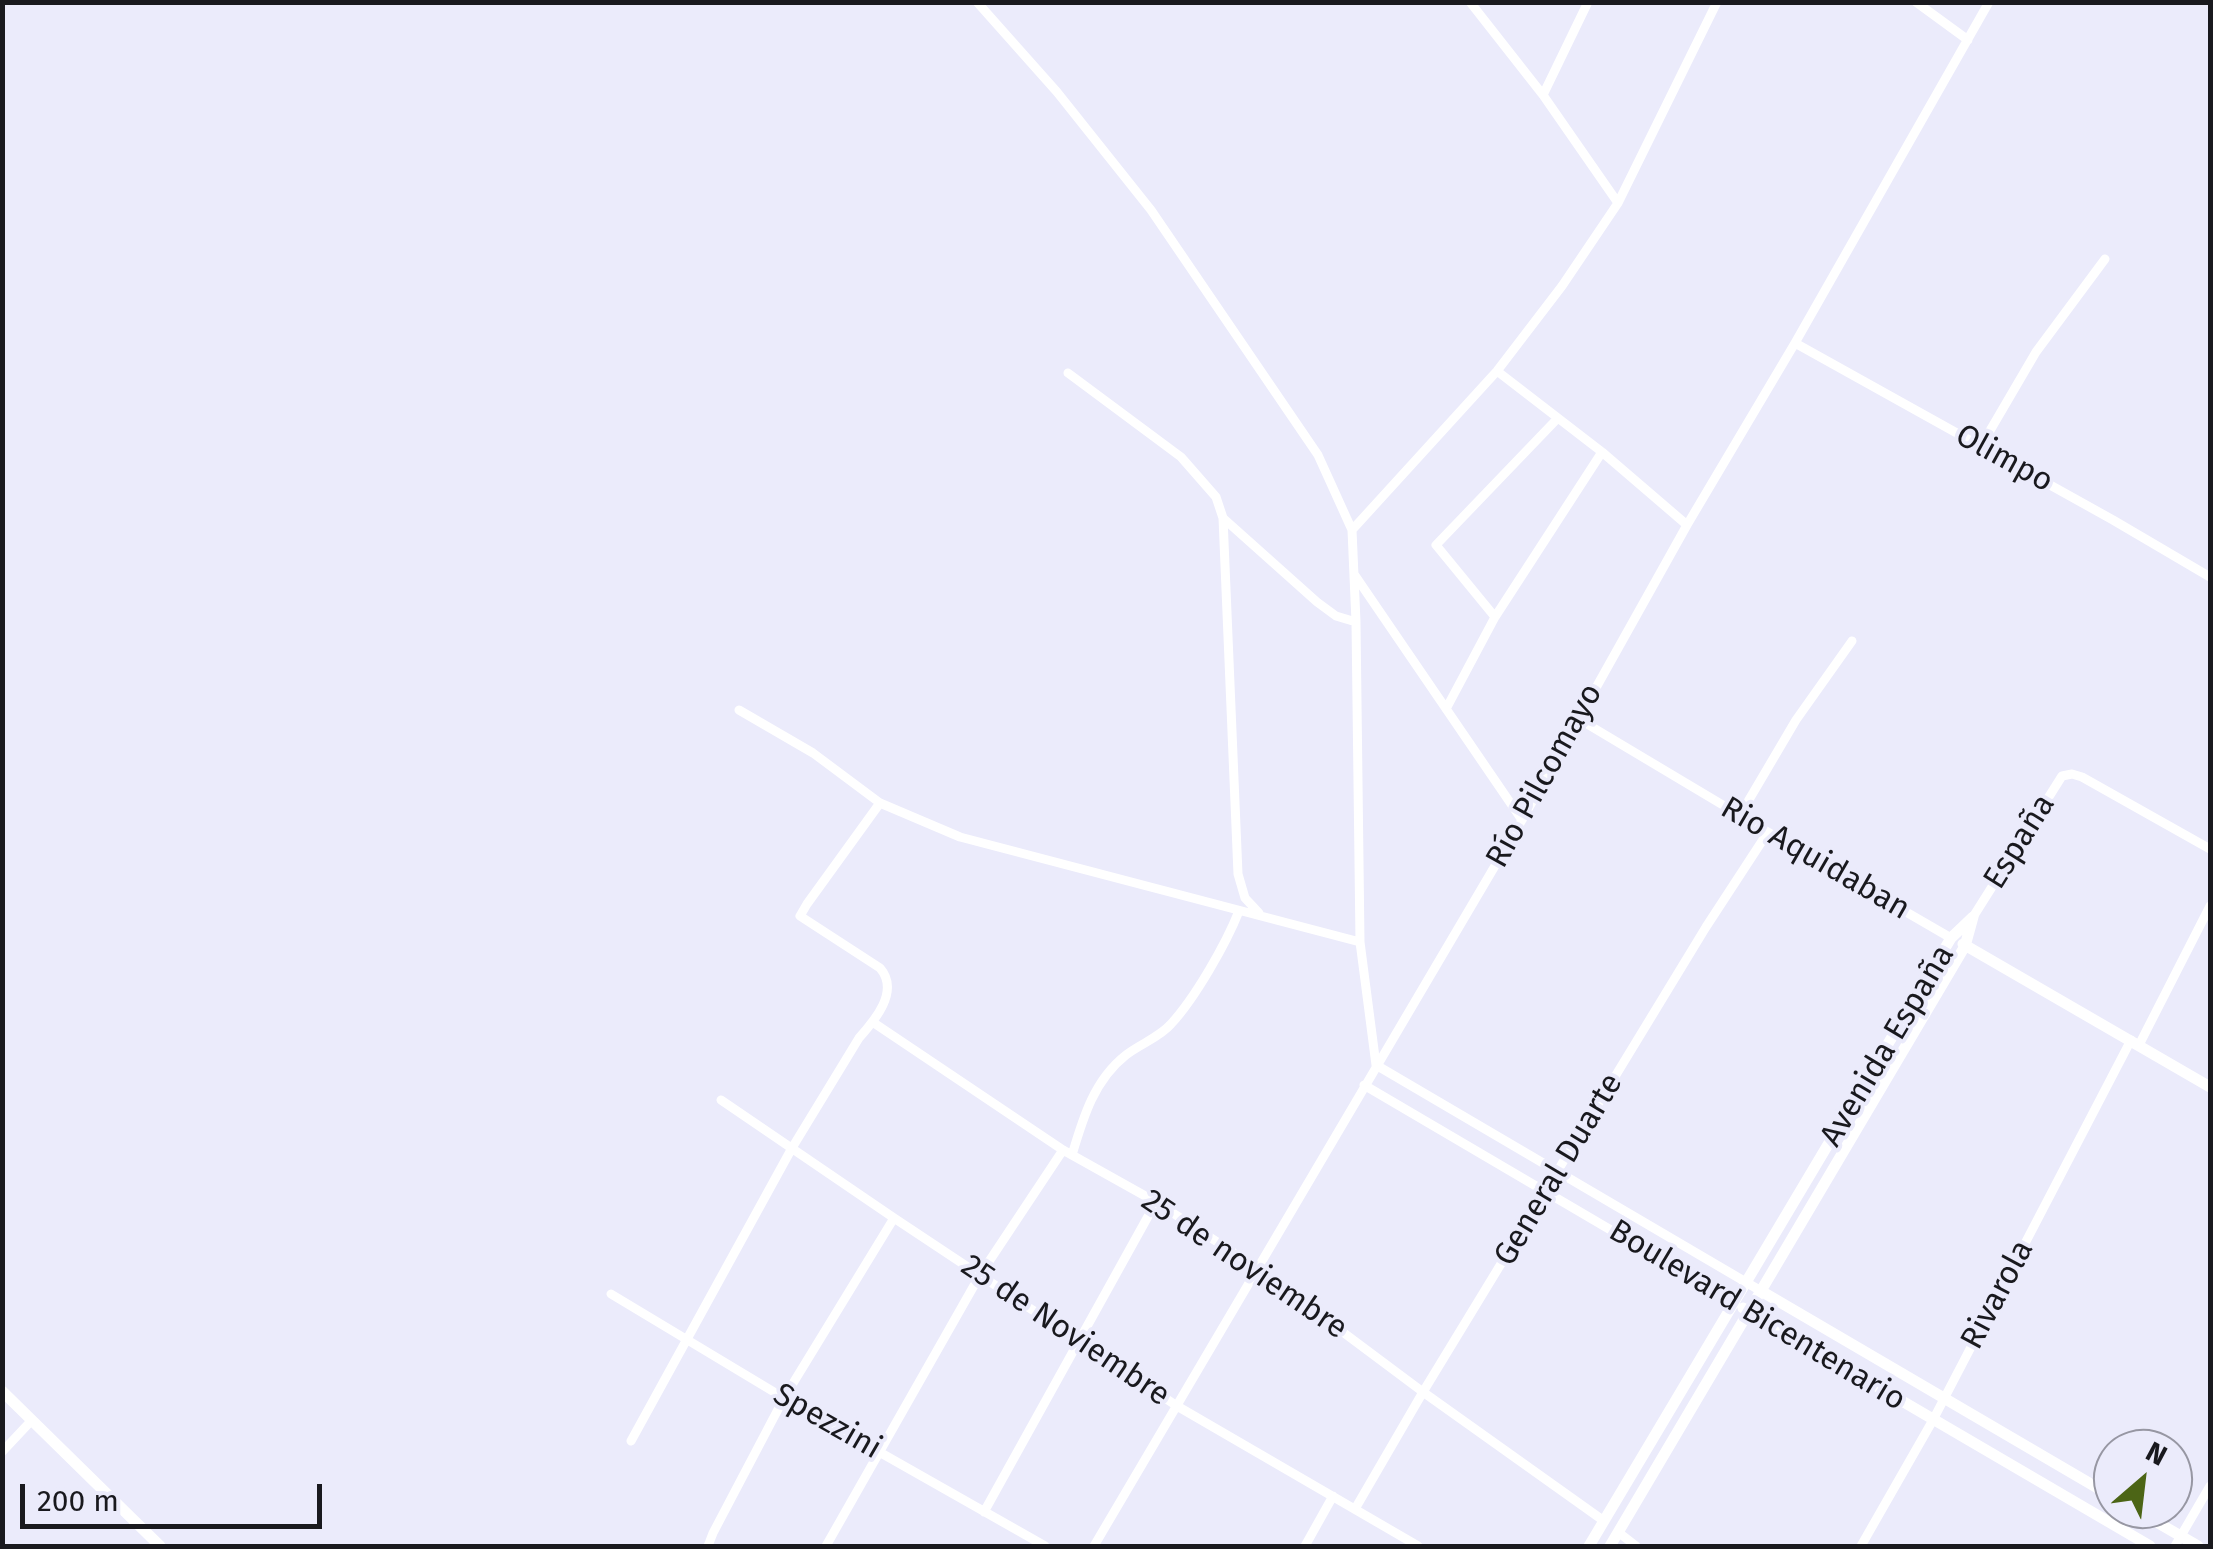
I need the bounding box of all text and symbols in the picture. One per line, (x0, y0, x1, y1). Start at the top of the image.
street label: Olimpo (1948, 417, 2060, 501)
street label: Río Pilcomayo (1479, 677, 1611, 875)
street label: España (1976, 788, 2064, 896)
street label: Rio Aquidaban (1714, 789, 1916, 929)
street label: Avenida España (1813, 938, 1963, 1154)
street label: General Duarte (1487, 1067, 1631, 1273)
street label: 25 de noviembre (1134, 1182, 1354, 1348)
street label: Boulevard Bicentenario (1602, 1212, 1912, 1420)
street label: Rivarola (1953, 1234, 2043, 1356)
street label: 25 de Noviembre (953, 1247, 1177, 1415)
street label: Spezzini (766, 1376, 888, 1468)
north arrow (2093, 1429, 2193, 1529)
text: N (2140, 1435, 2172, 1473)
scale bar (25, 1464, 328, 1526)
text: 200 m (37, 1483, 119, 1519)

